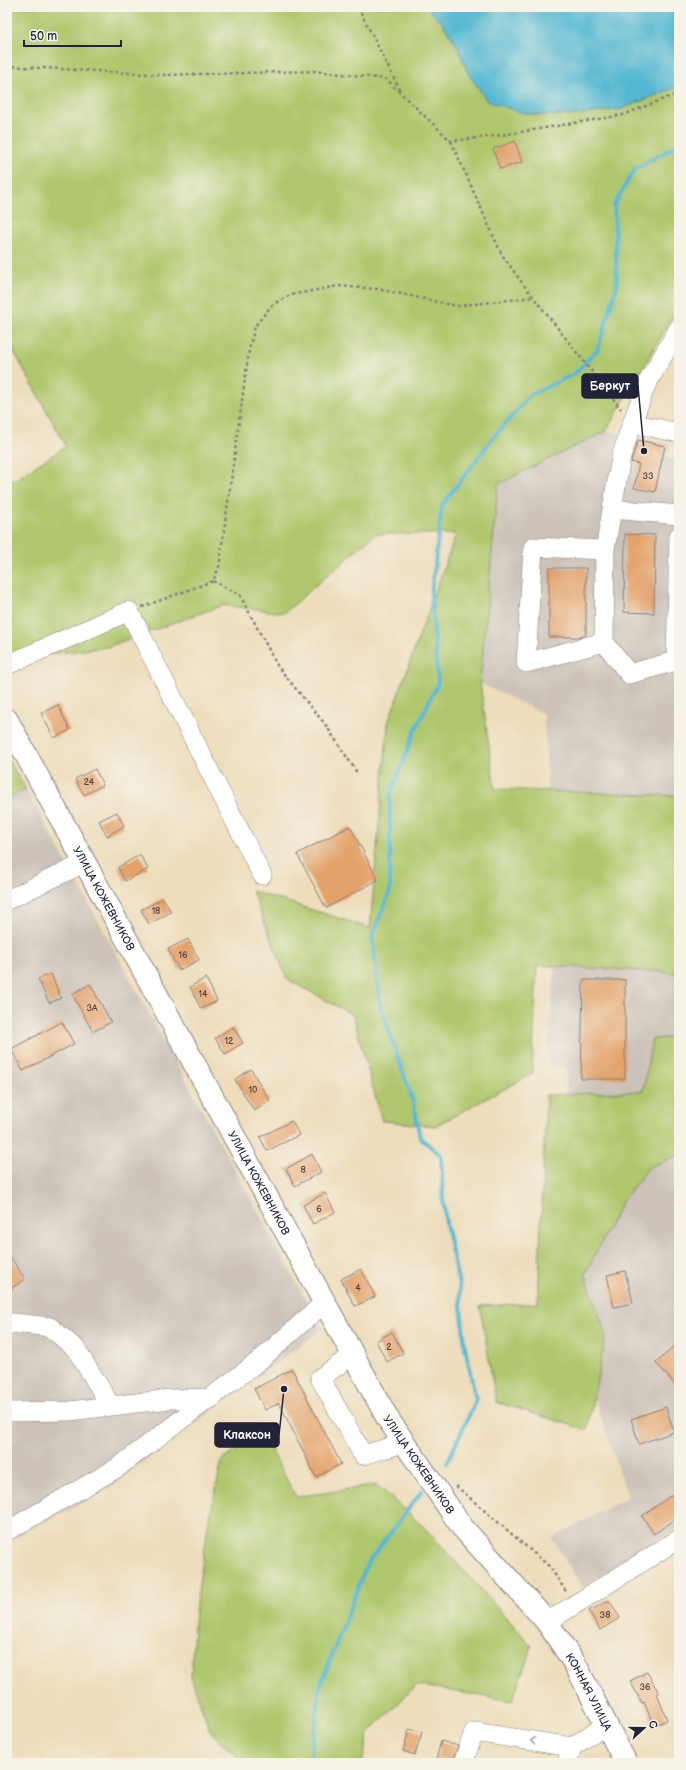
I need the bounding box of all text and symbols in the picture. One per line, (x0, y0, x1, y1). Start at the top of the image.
scale bar (24, 22, 121, 48)
text: 50 m (30, 29, 57, 44)
callout: Беркут (582, 374, 638, 398)
text: Беркут (590, 379, 630, 394)
house number: 33 (642, 471, 654, 482)
house number: 24 (84, 777, 95, 788)
street label: УЛИЦА КОЖЕВНИКОВ (71, 844, 138, 953)
house number: 18 (152, 906, 160, 917)
house number: 16 (179, 950, 188, 961)
house number: 14 (199, 989, 208, 1000)
house number: 3А (87, 1003, 98, 1014)
house number: 12 (225, 1036, 234, 1047)
house number: 10 (249, 1085, 257, 1096)
street label: УЛИЦА КОЖЕВНИКОВ (226, 1128, 293, 1237)
house number: 8 (300, 1165, 306, 1176)
house number: 6 (316, 1204, 322, 1215)
house number: 4 (355, 1283, 361, 1294)
house number: 2 (386, 1342, 392, 1353)
street label: УЛИЦА КОЖЕВНИКОВ (381, 1412, 457, 1516)
callout: Клаксон (215, 1423, 279, 1447)
text: Клаксон (223, 1428, 271, 1443)
house number: 38 (600, 1610, 610, 1621)
street label: КОННАЯ УЛИЦА (563, 1650, 615, 1733)
house number: 36 (639, 1682, 651, 1693)
north arrow (624, 1708, 664, 1748)
text: С (645, 1719, 660, 1731)
one-way arrow (530, 1737, 536, 1746)

